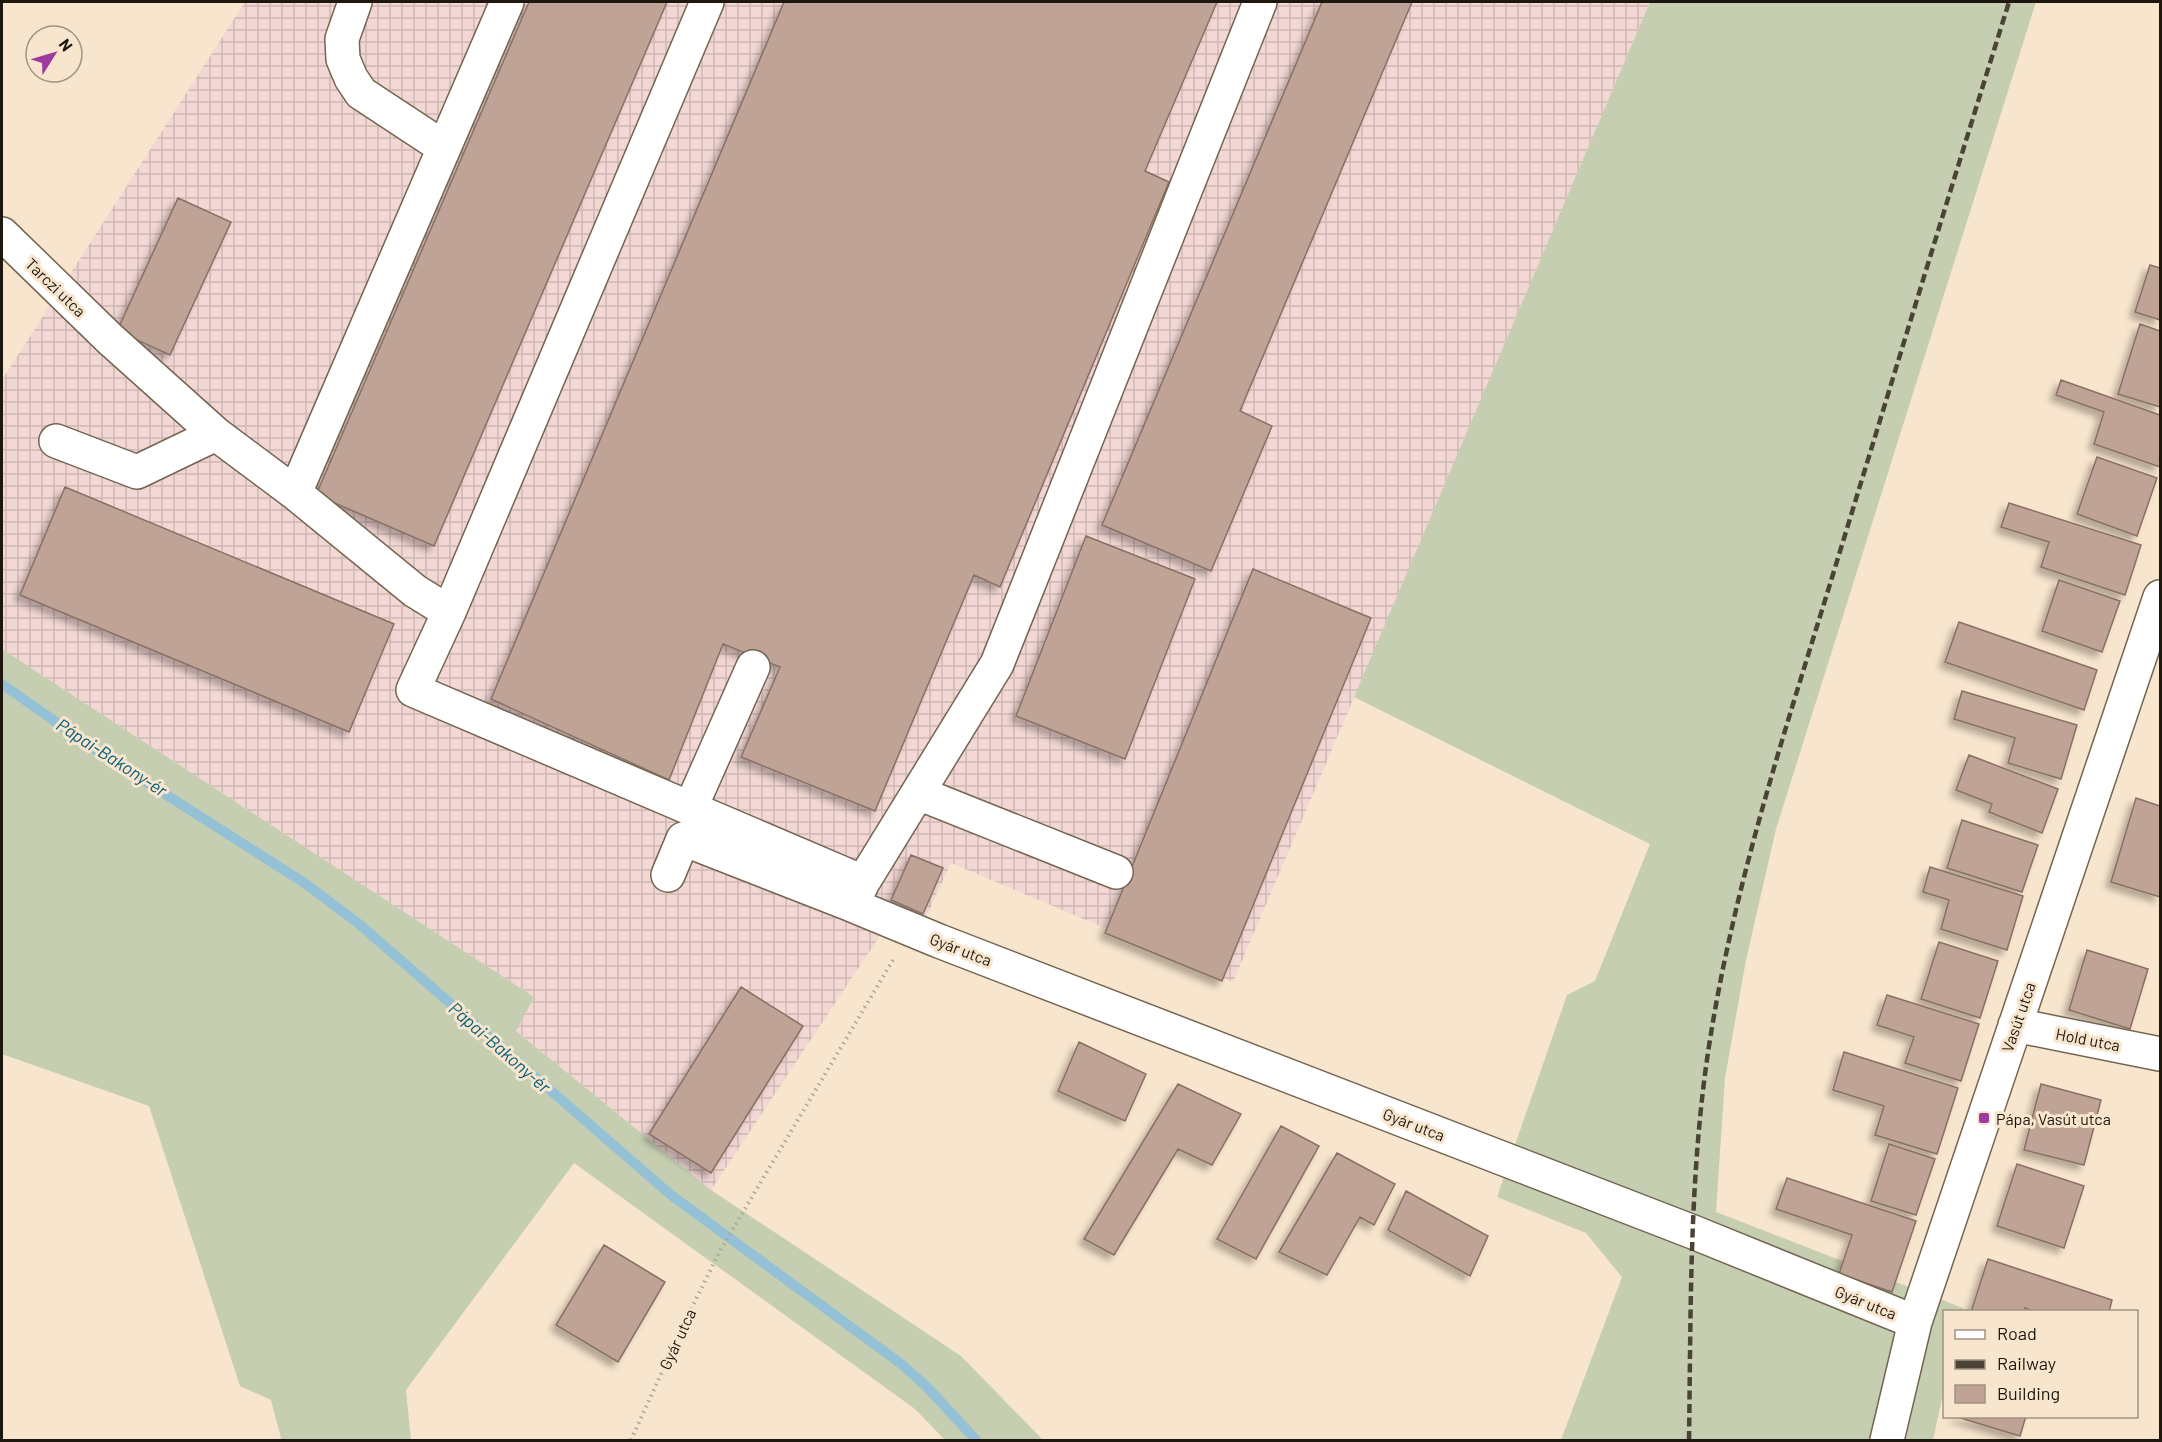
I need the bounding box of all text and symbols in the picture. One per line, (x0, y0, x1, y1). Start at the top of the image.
north arrow (24, 24, 84, 84)
text: N (56, 35, 77, 55)
street label: Tarczi utca (22, 254, 90, 320)
water label: Pápai-Bakony-ér (53, 713, 172, 801)
street label: Gyár utca (927, 929, 995, 969)
street label: Vasút utca (1997, 979, 2039, 1055)
water label: Pápai-Bakony-ér (445, 997, 556, 1098)
street label: Hold utca (2054, 1023, 2122, 1055)
street label: Gyár utca (1380, 1104, 1448, 1144)
place label: Pápa, Vasút utca (1996, 1109, 2111, 1128)
marker: Pápa, Vasút utca (1977, 1111, 1991, 1125)
street label: Gyár utca (1832, 1281, 1900, 1323)
street label: Gyár utca (655, 1306, 699, 1372)
legend (1943, 1310, 2138, 1418)
text: Road (1997, 1322, 2037, 1344)
text: Railway (1997, 1352, 2056, 1374)
text: Building (1997, 1382, 2060, 1404)

